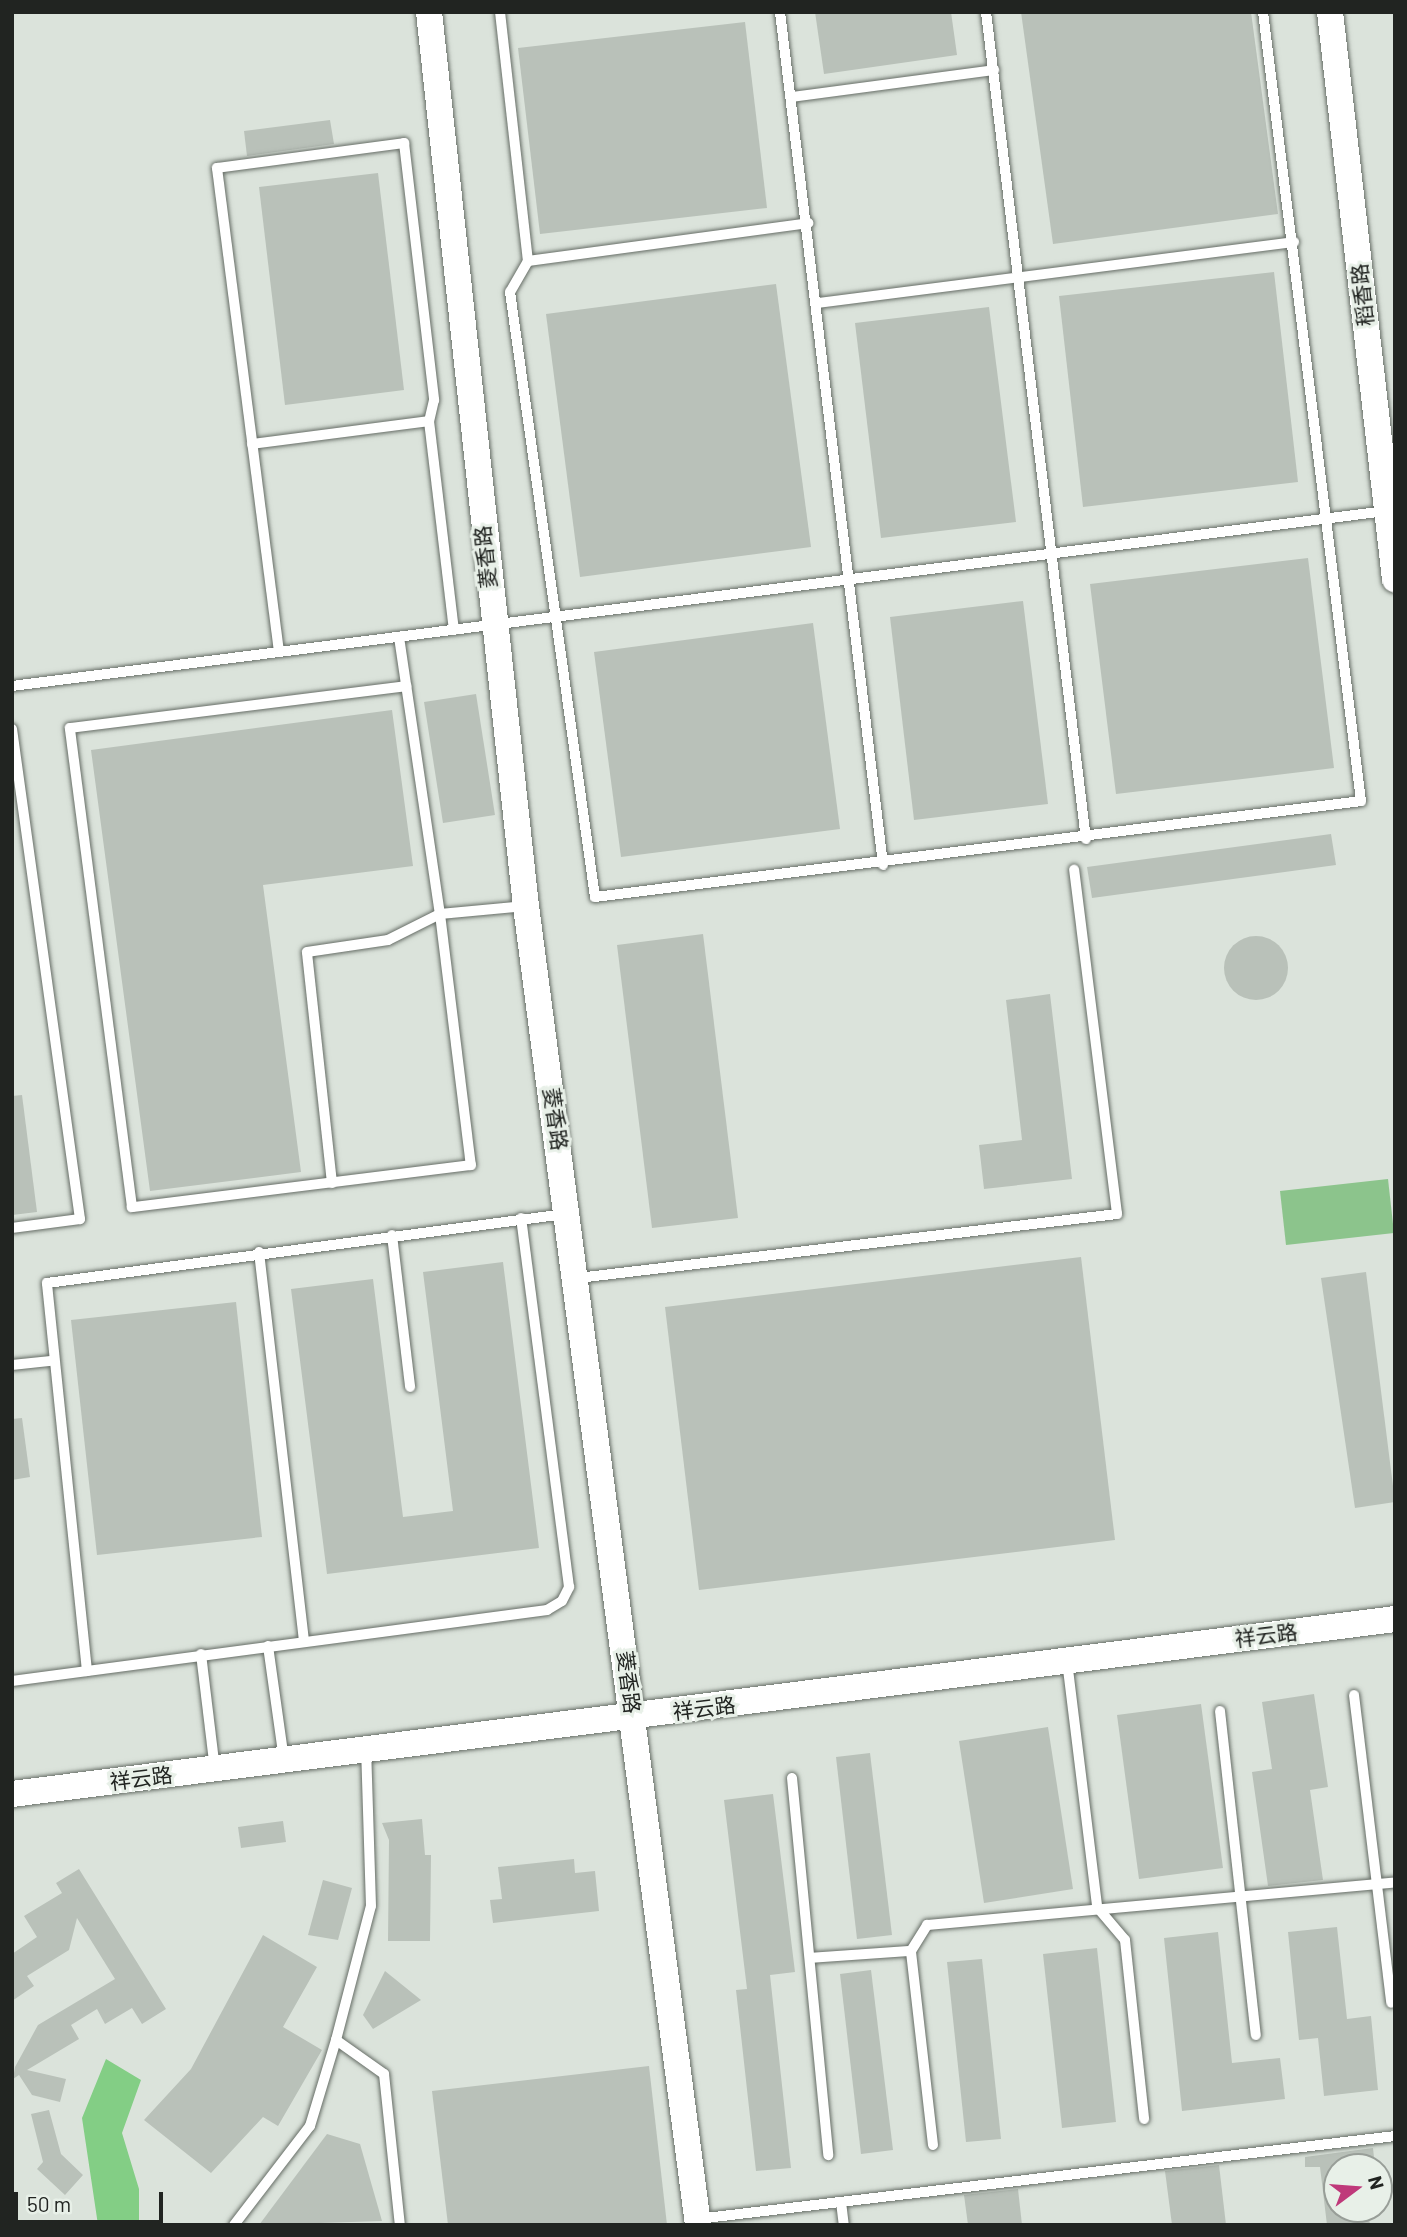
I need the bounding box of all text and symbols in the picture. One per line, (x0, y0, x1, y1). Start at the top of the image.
street label: 稻香路 (1346, 262, 1378, 328)
street label: 菱香路 (469, 524, 501, 590)
street label: 菱香路 (539, 1086, 573, 1152)
street label: 祥云路 (1233, 1619, 1299, 1651)
street label: 菱香路 (613, 1649, 645, 1715)
street label: 祥云路 (671, 1692, 737, 1724)
street label: 祥云路 (108, 1762, 174, 1794)
north arrow (1323, 2153, 1393, 2223)
text: N (1364, 2173, 1390, 2192)
scale bar (18, 2178, 166, 2222)
text: 50 m (27, 2191, 71, 2216)

